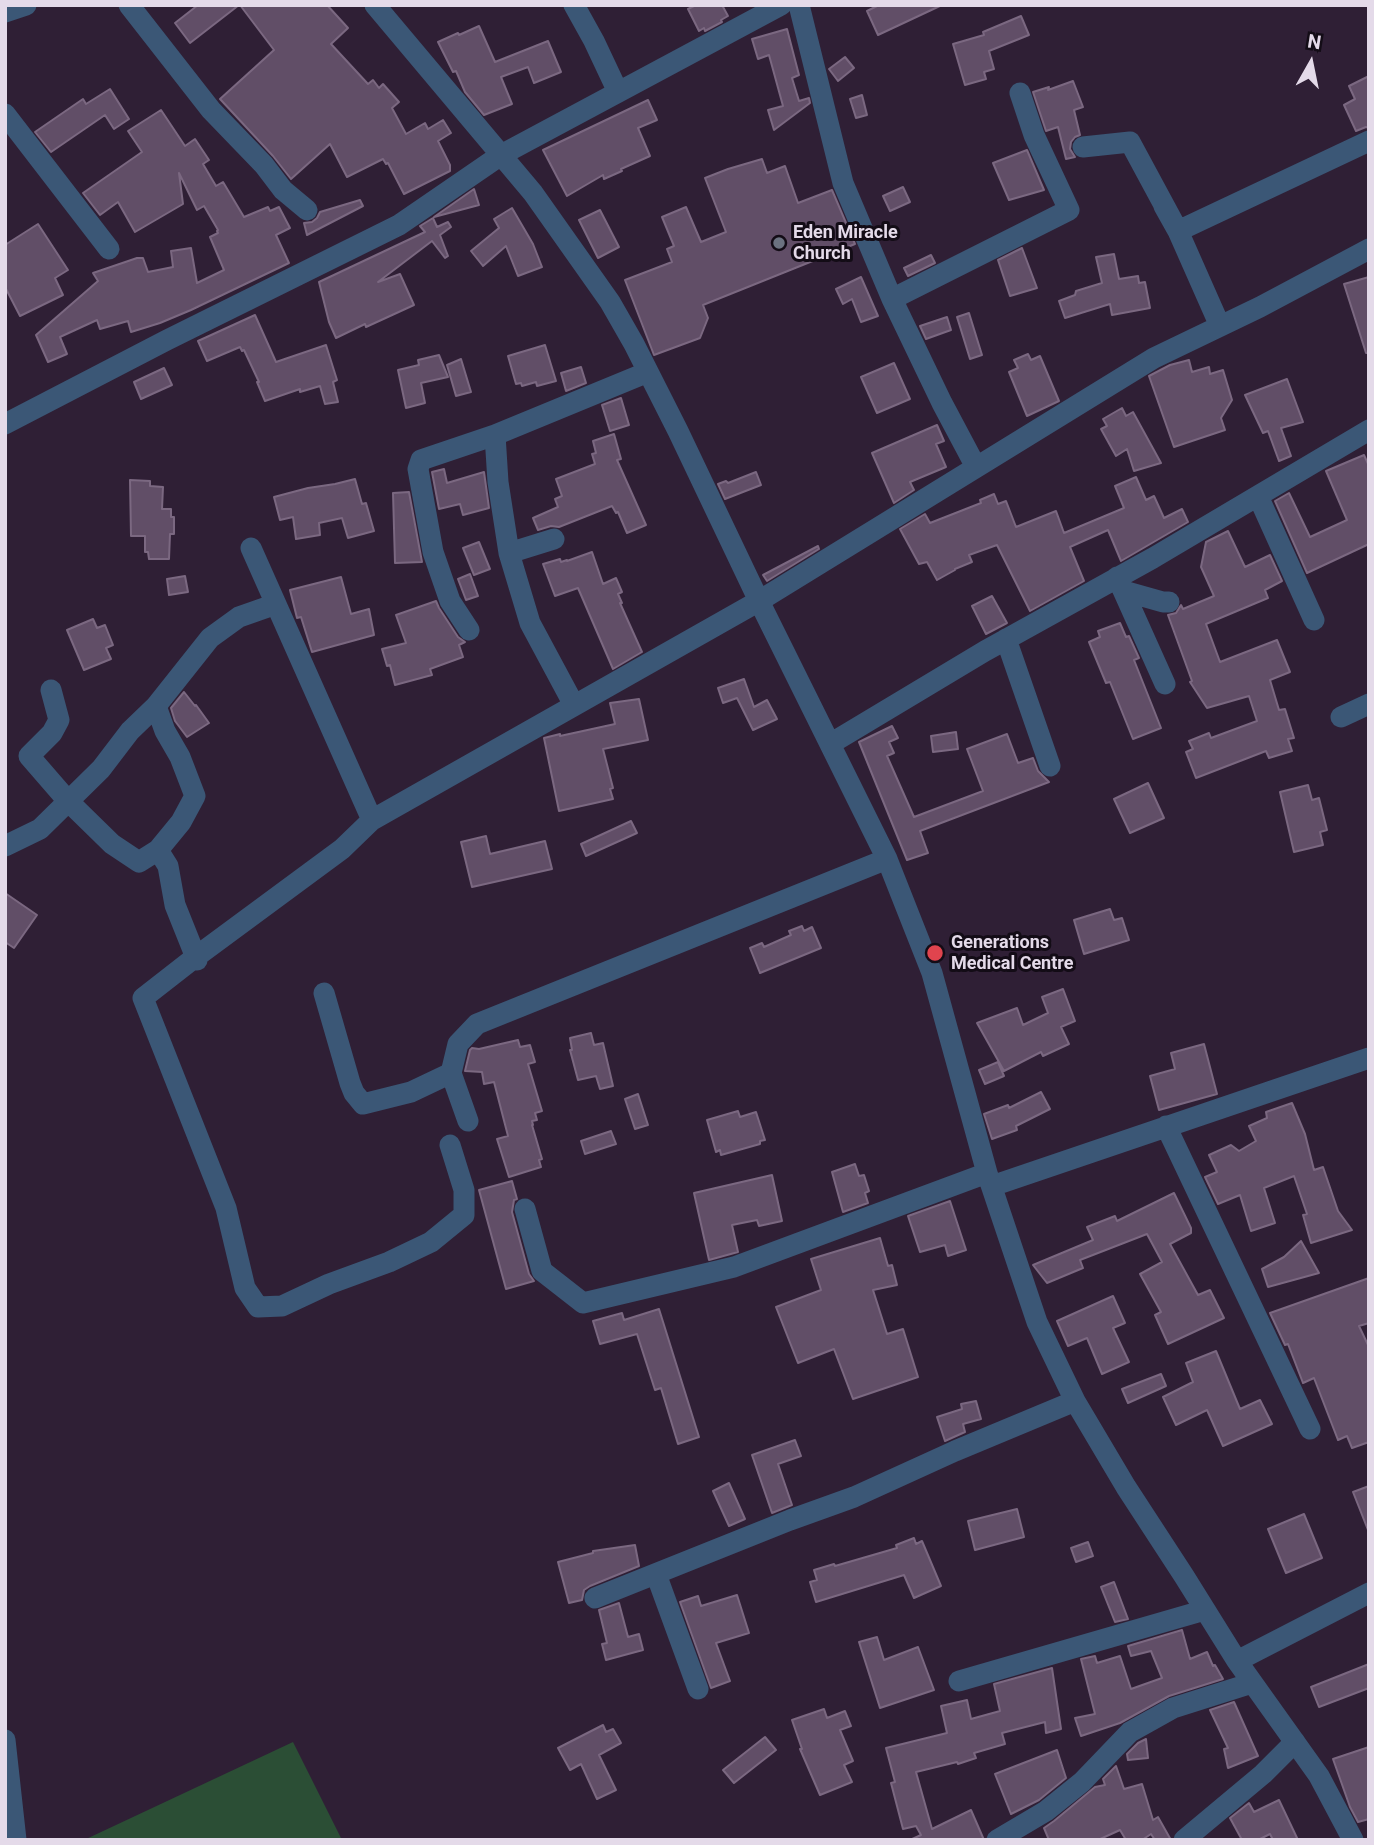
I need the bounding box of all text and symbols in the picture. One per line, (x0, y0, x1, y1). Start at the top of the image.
north arrow (1276, 28, 1346, 98)
text: N (1306, 29, 1323, 54)
place label: Eden Miracle Church (793, 222, 898, 264)
marker: Eden Miracle Church (771, 235, 787, 251)
place label: Generations Medical Centre (951, 932, 1073, 974)
marker: Generations Medical Centre (925, 943, 945, 963)

